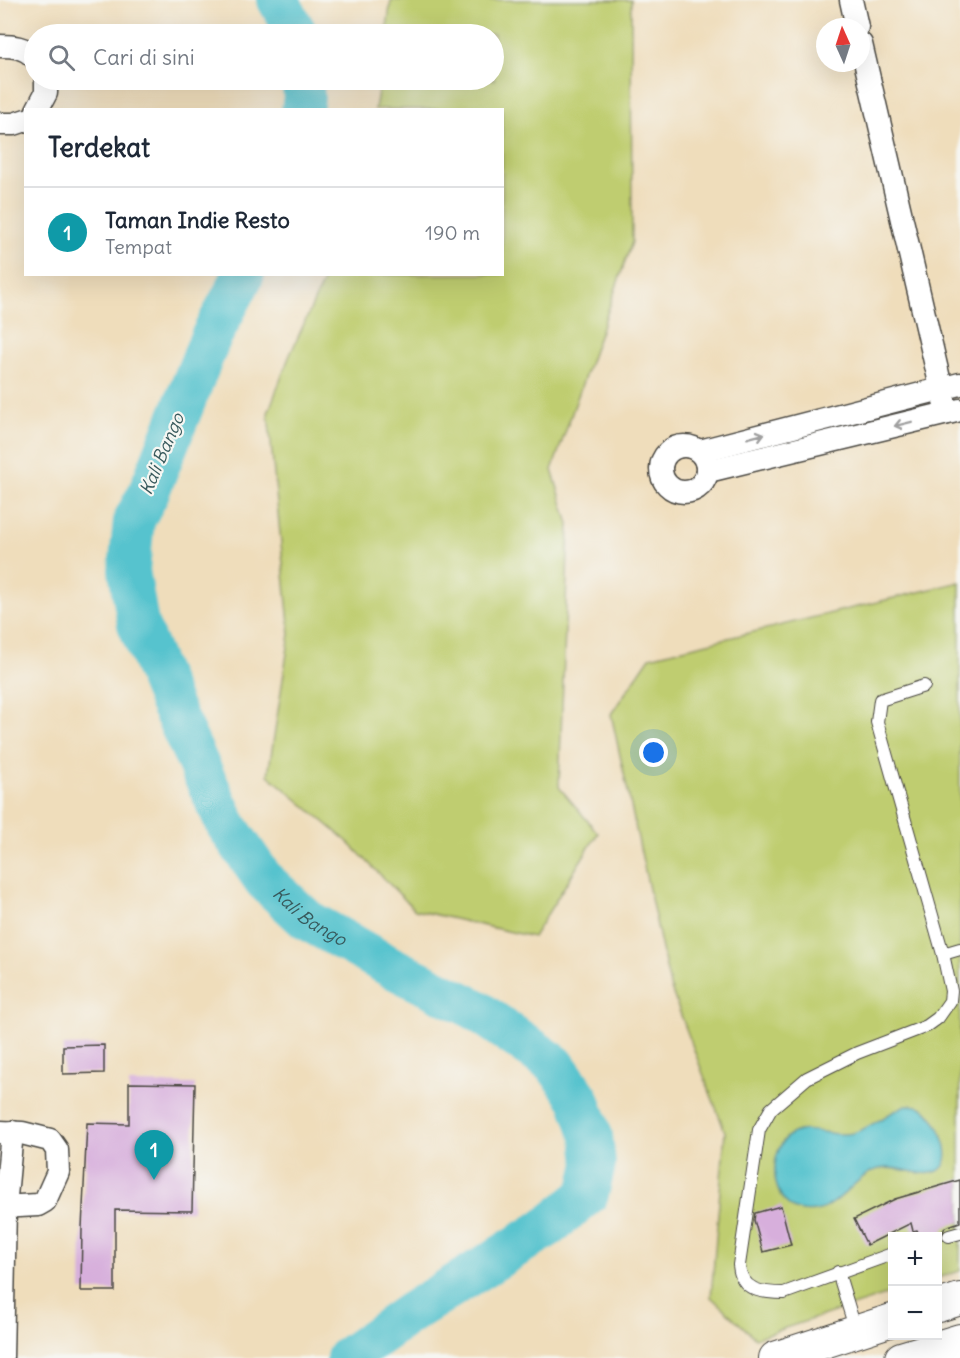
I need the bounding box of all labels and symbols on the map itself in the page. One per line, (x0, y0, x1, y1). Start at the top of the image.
north arrow (816, 18, 870, 72)
water label: Kali Bango (134, 409, 189, 498)
one-way arrow (894, 418, 913, 430)
one-way arrow (747, 430, 766, 441)
your location (639, 738, 668, 767)
water label: Kali Bango (268, 882, 351, 951)
pin: 1 (134, 1130, 174, 1180)

